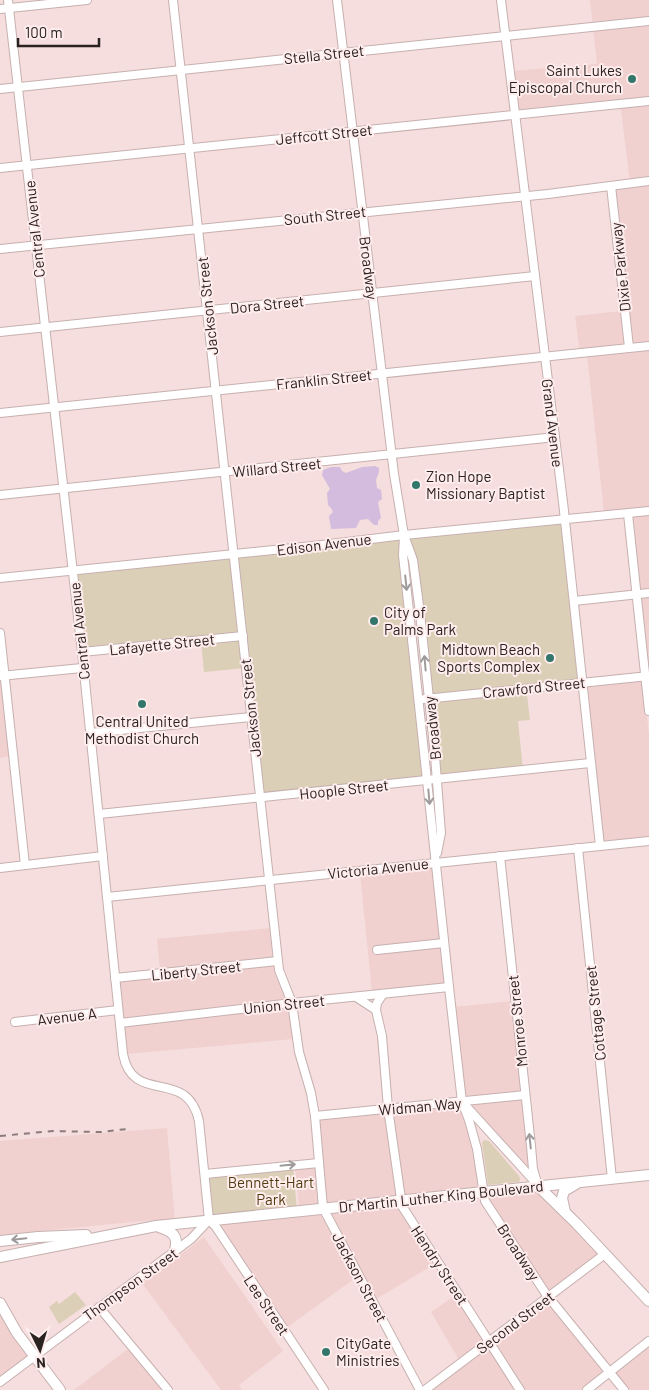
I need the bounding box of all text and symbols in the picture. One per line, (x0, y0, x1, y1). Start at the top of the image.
scale bar (18, 15, 99, 47)
text: 100 m (25, 23, 63, 41)
street label: Stella Street (283, 41, 365, 67)
place label: Saint Lukes Episcopal Church (509, 61, 622, 96)
marker: Saint Lukes Episcopal Church (626, 73, 638, 85)
street label: Jeffcott Street (275, 120, 373, 148)
street label: Central Avenue (20, 179, 48, 279)
street label: South Street (283, 202, 367, 228)
street label: Dixie Parkway (606, 221, 634, 313)
street label: Broadway (356, 235, 382, 301)
street label: Jackson Street (193, 256, 221, 356)
street label: Dora Street (229, 291, 305, 317)
street label: Franklin Street (275, 365, 373, 393)
street label: Grand Avenue (539, 378, 567, 468)
street label: Willard Street (232, 453, 322, 481)
place label: Zion Hope Missionary Baptist (426, 467, 546, 502)
marker: Zion Hope Missionary Baptist (410, 479, 422, 491)
street label: Edison Avenue (276, 529, 372, 559)
one-way arrow (402, 575, 411, 591)
street label: Central Avenue (65, 581, 93, 681)
place label: City of Palms Park (384, 603, 457, 638)
marker: City of Palms Park (368, 615, 380, 627)
street label: Lafayette Street (108, 630, 216, 658)
place label: Midtown Beach Sports Complex (437, 640, 540, 675)
marker: Midtown Beach Sports Complex (544, 652, 556, 664)
one-way arrow (420, 655, 430, 671)
street label: Jackson Street (236, 658, 264, 758)
street label: Crawford Street (482, 673, 586, 701)
street label: Broadway (420, 695, 444, 761)
marker: Central United Methodist Church (136, 698, 148, 710)
place label: Central United Methodist Church (85, 712, 199, 747)
street label: Hoople Street (298, 775, 390, 803)
one-way arrow (424, 789, 434, 805)
street label: Victoria Avenue (327, 854, 429, 882)
street label: Liberty Street (150, 956, 242, 984)
street label: Cottage Street (581, 964, 609, 1062)
street label: Monroe Street (503, 974, 531, 1068)
street label: Union Street (242, 991, 326, 1017)
street label: Avenue A (36, 1003, 98, 1029)
street label: Widman Way (378, 1093, 462, 1119)
one-way arrow (525, 1133, 535, 1149)
one-way arrow (280, 1161, 296, 1170)
park label: Bennett-Hart Park (228, 1173, 314, 1208)
street label: Dr Martin Luther King Boulevard (338, 1176, 544, 1216)
street label: Broadway (494, 1220, 544, 1284)
street label: Hendry Street (408, 1222, 472, 1308)
street label: Jackson Street (329, 1229, 391, 1325)
one-way arrow (11, 1234, 27, 1244)
street label: Thompson Street (79, 1244, 181, 1324)
street label: Lee Street (240, 1272, 294, 1338)
street label: Second Street (473, 1287, 557, 1357)
north arrow (15, 1325, 65, 1375)
place label: CityGate Ministries (336, 1334, 399, 1369)
marker: CityGate Ministries (320, 1346, 332, 1358)
text: N (36, 1355, 47, 1372)

